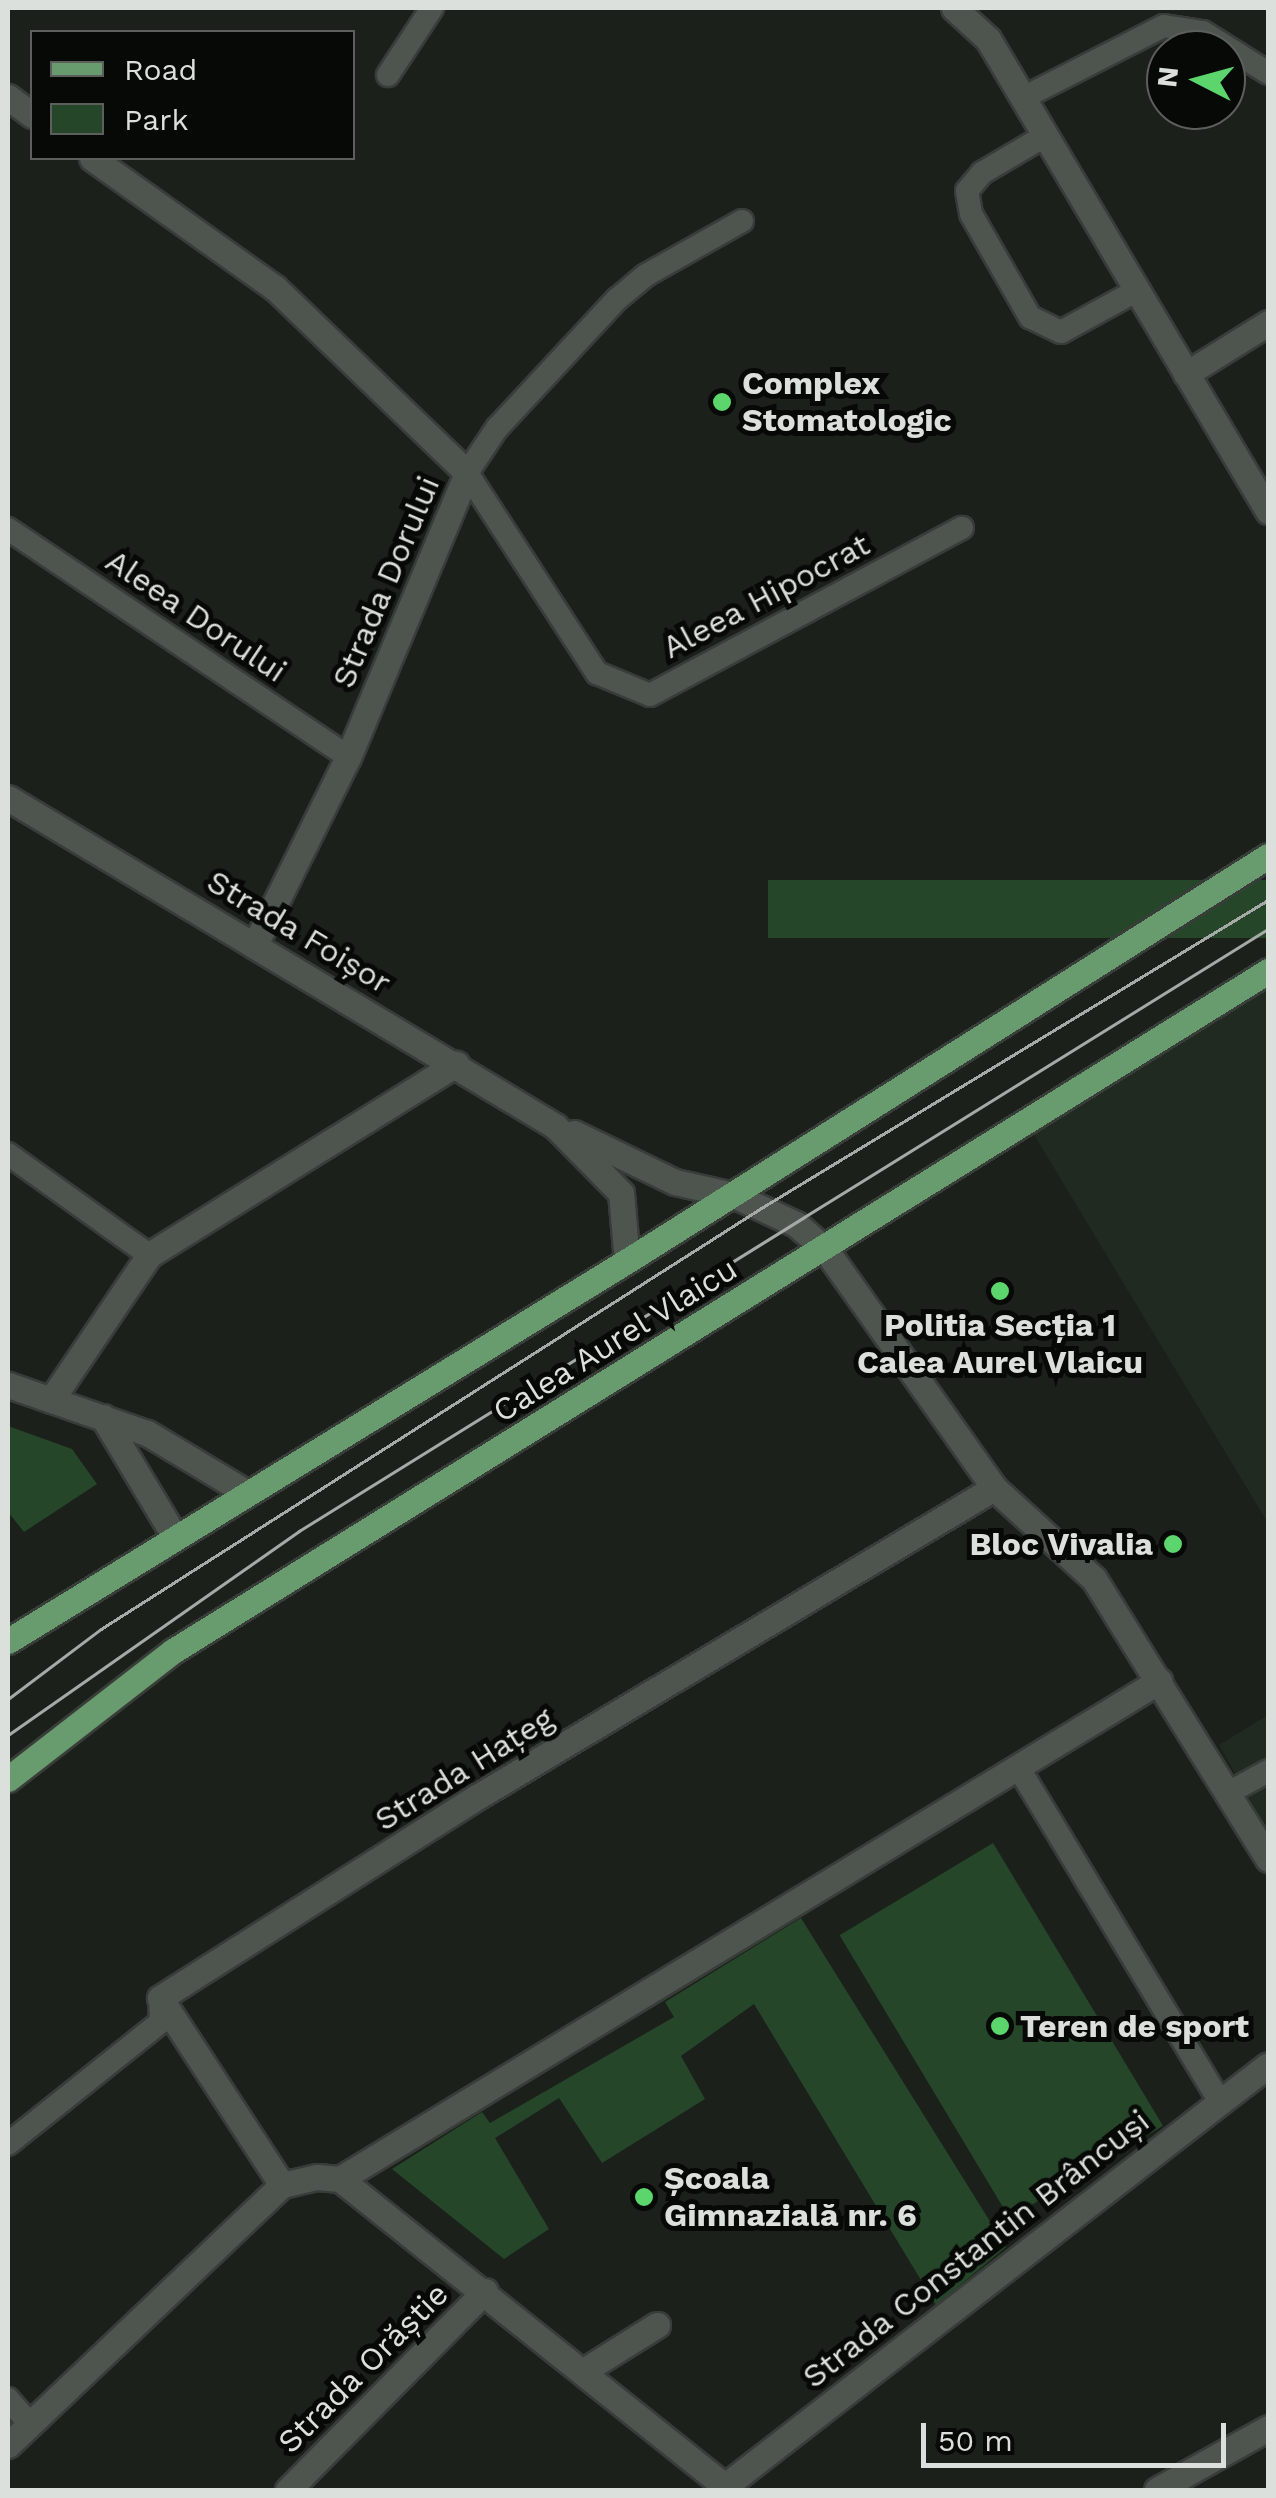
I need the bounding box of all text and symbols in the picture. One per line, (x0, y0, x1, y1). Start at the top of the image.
legend (30, 30, 355, 160)
north arrow (1146, 30, 1246, 130)
text: Road (124, 52, 197, 87)
text: N (1150, 65, 1185, 89)
text: Park (124, 102, 189, 137)
place label: Complex Stomatologic (742, 365, 952, 440)
marker: Complex Stomatologic (711, 391, 733, 413)
street label: Strada Dorului (324, 470, 448, 694)
street label: Aleea Hipocrat (656, 525, 876, 667)
street label: Aleea Dorului (98, 541, 294, 691)
street label: Strada Foișor (200, 862, 398, 1002)
street label: Calea Aurel Vlaicu (484, 1248, 746, 1432)
marker: Politia Secția 1 Calea Aurel Vlaicu (989, 1280, 1011, 1302)
place label: Politia Secția 1 Calea Aurel Vlaicu (856, 1307, 1144, 1382)
place label: Bloc Vivalia (969, 1525, 1153, 1563)
marker: Bloc Vivalia (1162, 1533, 1184, 1555)
street label: Strada Hațeg (368, 1699, 560, 1839)
place label: Teren de sport (1020, 2007, 1249, 2045)
marker: Teren de sport (989, 2015, 1011, 2037)
street label: Strada Constantin Brâncuși (795, 2102, 1157, 2396)
place label: Școala Gimnazială nr. 6 (664, 2160, 917, 2235)
marker: Școala Gimnazială nr. 6 (633, 2186, 655, 2208)
street label: Strada Orăștie (270, 2275, 456, 2461)
scale bar (926, 2403, 1231, 2465)
text: 50 m (938, 2423, 1013, 2458)

